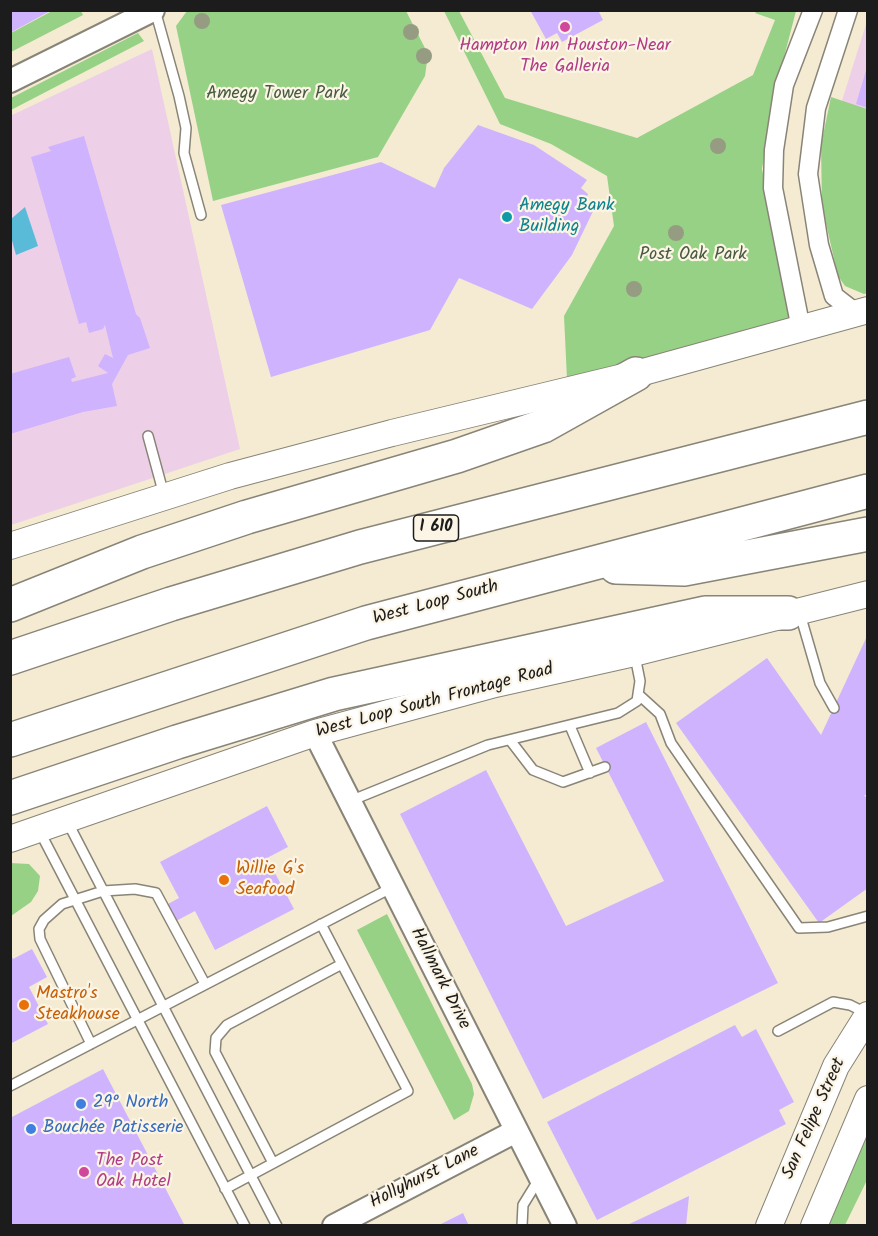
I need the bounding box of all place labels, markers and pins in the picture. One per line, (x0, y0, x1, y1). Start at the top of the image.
marker: Hampton Inn Houston-Near The Galleria (558, 20, 572, 34)
place label: Hampton Inn Houston-Near The Galleria (459, 36, 671, 78)
place label: Amegy Bank Building (519, 196, 615, 238)
marker: Amegy Bank Building (500, 210, 514, 224)
place label: Willie G's Seafood (236, 859, 304, 902)
marker: Willie G's Seafood (217, 873, 231, 887)
place label: Mastro's Steakhouse (36, 984, 120, 1026)
marker: Mastro's Steakhouse (17, 998, 31, 1012)
place label: 29° North (93, 1093, 168, 1115)
marker: 29° North (74, 1097, 88, 1111)
place label: Bouchée Patisserie (43, 1118, 183, 1140)
marker: Bouchée Patisserie (24, 1122, 38, 1136)
place label: The Post Oak Hotel (96, 1151, 171, 1194)
marker: The Post Oak Hotel (77, 1165, 91, 1179)

